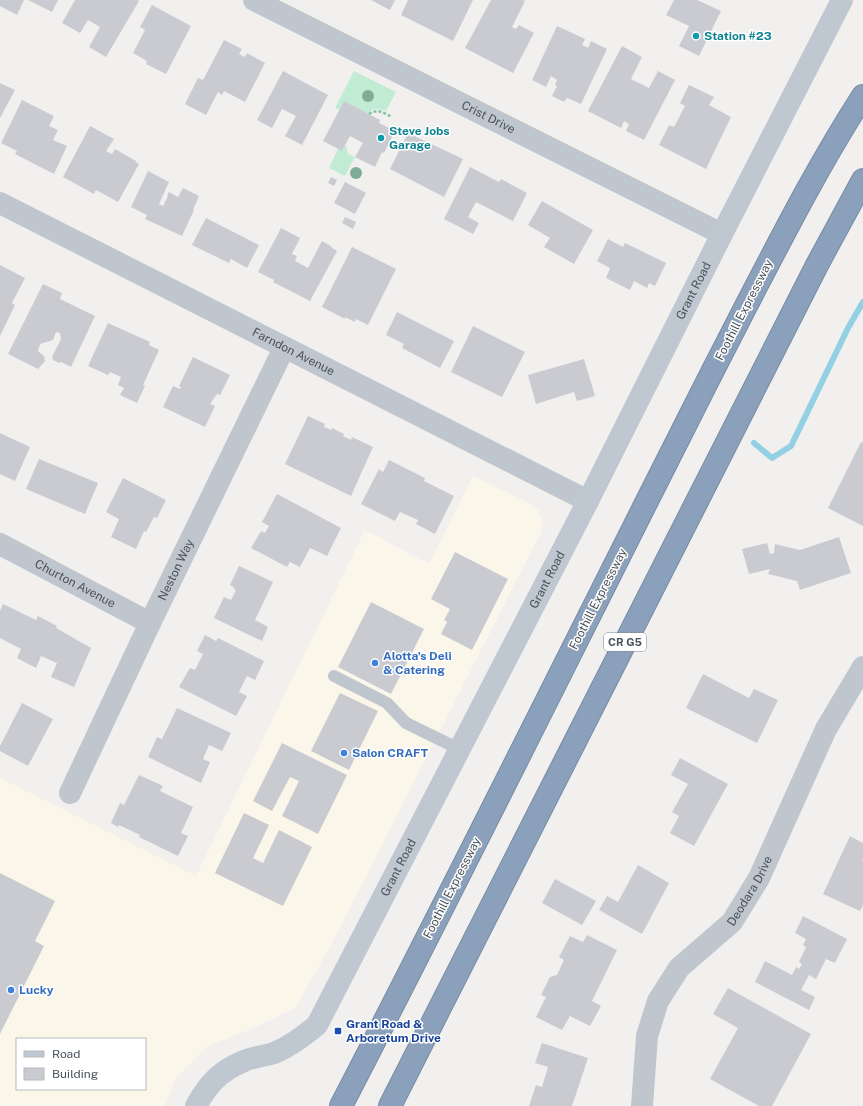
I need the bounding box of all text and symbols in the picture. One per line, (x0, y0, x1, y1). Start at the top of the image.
place label: Station #23 (704, 29, 772, 43)
marker: Station #23 (691, 31, 701, 41)
street label: Crist Drive (459, 98, 518, 137)
place label: Steve Jobs Garage (389, 124, 450, 152)
marker: Steve Jobs Garage (376, 133, 386, 143)
street label: Foothill Expressway (712, 257, 776, 363)
street label: Grant Road (673, 260, 714, 322)
street label: Farndon Avenue (250, 325, 337, 378)
street label: Neston Way (155, 536, 197, 603)
street label: Foothill Expressway (566, 546, 630, 652)
street label: Grant Road (527, 549, 568, 611)
street label: Churton Avenue (32, 557, 118, 611)
road number: CR G5 (604, 633, 646, 651)
place label: Alotta's Deli & Catering (383, 649, 452, 677)
marker: Alotta's Deli & Catering (370, 658, 380, 668)
place label: Salon CRAFT (352, 746, 429, 760)
marker: Salon CRAFT (339, 748, 349, 758)
street label: Foothill Expressway (420, 835, 484, 941)
street label: Grant Road (378, 837, 419, 899)
street label: Deodara Drive (724, 854, 775, 929)
place label: Lucky (19, 983, 54, 997)
marker: Lucky (6, 985, 16, 995)
place label: Grant Road & Arboretum Drive (346, 1017, 441, 1045)
marker: Grant Road & Arboretum Drive (333, 1026, 343, 1036)
legend (16, 1038, 146, 1090)
text: Road (52, 1047, 80, 1061)
text: Building (52, 1067, 98, 1081)

